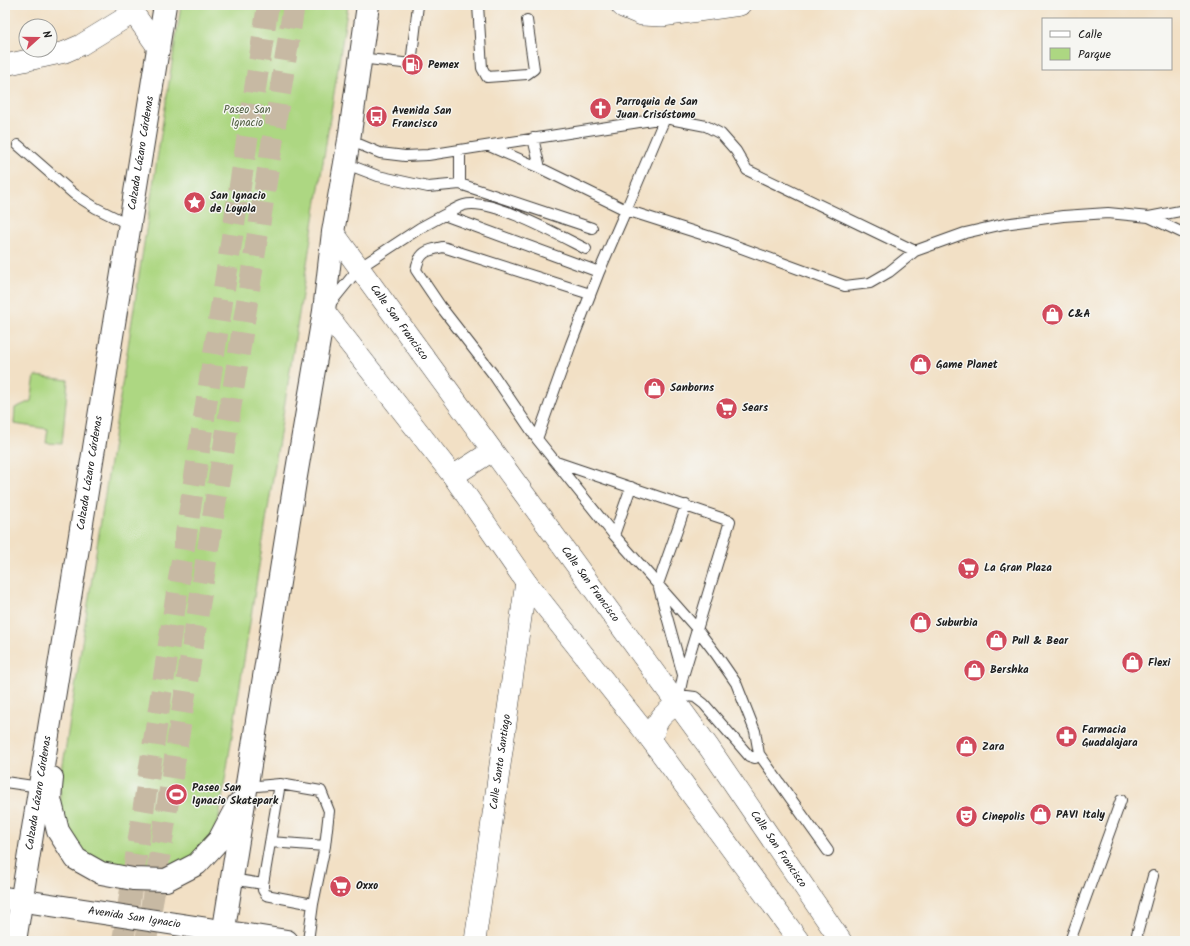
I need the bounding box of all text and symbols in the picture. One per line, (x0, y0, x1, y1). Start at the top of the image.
north arrow (18, 18, 58, 58)
legend (1042, 18, 1172, 70)
text: Calle (1078, 25, 1103, 44)
text: N (37, 28, 56, 41)
text: Parque (1078, 45, 1112, 64)
fuel station icon: Pemex (399, 52, 425, 78)
place label: Pemex (428, 56, 460, 74)
place label: Parroquia de San Juan Crisóstomo (616, 93, 698, 124)
street label: Calzada Lázaro Cárdenas (123, 94, 159, 212)
church icon: Parroquia de San Juan Crisóstomo (587, 95, 613, 121)
park label: Paseo San Ignacio (223, 101, 271, 132)
place label: Avenida San Francisco (392, 102, 451, 133)
bus stop icon: Avenida San Francisco (363, 104, 389, 130)
place label: San Ignacio de Loyola (210, 187, 266, 218)
place icon: San Ignacio de Loyola (181, 189, 207, 215)
street label: Calle San Francisco (365, 281, 433, 364)
shop icon: C&A (1039, 301, 1065, 327)
place label: C&A (1068, 305, 1090, 323)
shop icon: Game Planet (908, 352, 934, 378)
place label: Game Planet (936, 356, 999, 374)
shop icon: Sanborns (642, 375, 668, 401)
place label: Sanborns (670, 379, 715, 397)
supermarket icon: Sears (714, 395, 740, 421)
place label: Sears (742, 399, 769, 417)
street label: Calzada Lázaro Cárdenas (72, 414, 108, 531)
street label: Calle San Francisco (556, 542, 624, 626)
supermarket icon: La Gran Plaza (955, 555, 981, 581)
place label: La Gran Plaza (984, 559, 1052, 577)
shop icon: Suburbia (908, 610, 934, 636)
place label: Suburbia (936, 614, 978, 632)
shop icon: Pull & Bear (984, 628, 1010, 654)
place label: Pull & Bear (1012, 632, 1069, 650)
shop icon: Flexi (1120, 650, 1146, 676)
place label: Flexi (1148, 654, 1171, 672)
shop icon: Bershka (961, 657, 987, 683)
place label: Bershka (990, 661, 1029, 679)
street label: Calle Santo Santiago (485, 713, 516, 811)
place label: Farmacia Guadalajara (1082, 721, 1138, 752)
pharmacy icon: Farmacia Guadalajara (1054, 723, 1080, 749)
street label: Calzada Lázaro Cárdenas (21, 734, 57, 851)
shop icon: Zara (954, 734, 980, 760)
place label: Zara (982, 738, 1005, 756)
place label: Paseo San Ignacio Skatepark (192, 779, 279, 810)
sports icon: Paseo San Ignacio Skatepark (163, 781, 189, 807)
shop icon: PAVI Italy (1027, 802, 1053, 828)
theatre icon: Cinepolis (953, 804, 979, 830)
place label: PAVI Italy (1056, 806, 1105, 824)
street label: Calle San Francisco (745, 807, 811, 891)
place label: Cinepolis (982, 808, 1026, 826)
supermarket icon: Oxxo (328, 873, 354, 899)
place label: Oxxo (356, 877, 378, 895)
street label: Avenida San Ignacio (87, 902, 182, 934)

